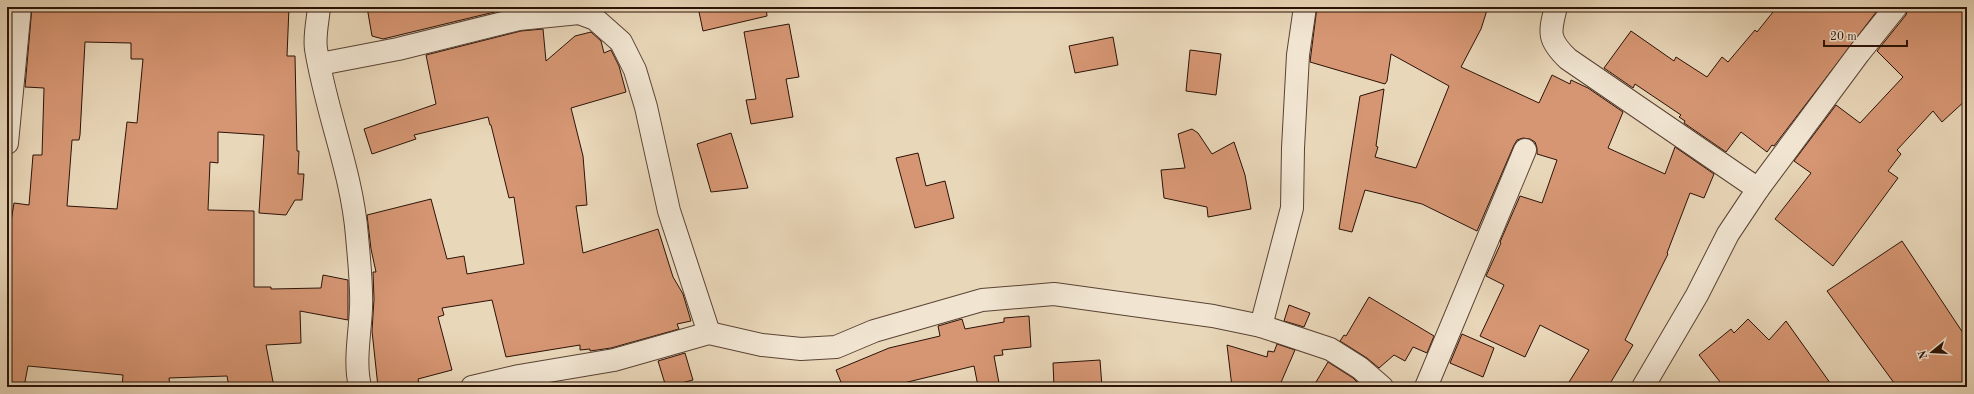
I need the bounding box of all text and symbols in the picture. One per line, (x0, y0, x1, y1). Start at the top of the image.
scale bar (1824, 22, 1907, 48)
text: 20 m (1830, 31, 1857, 43)
north arrow (1912, 332, 1952, 372)
text: N (1917, 348, 1930, 360)

